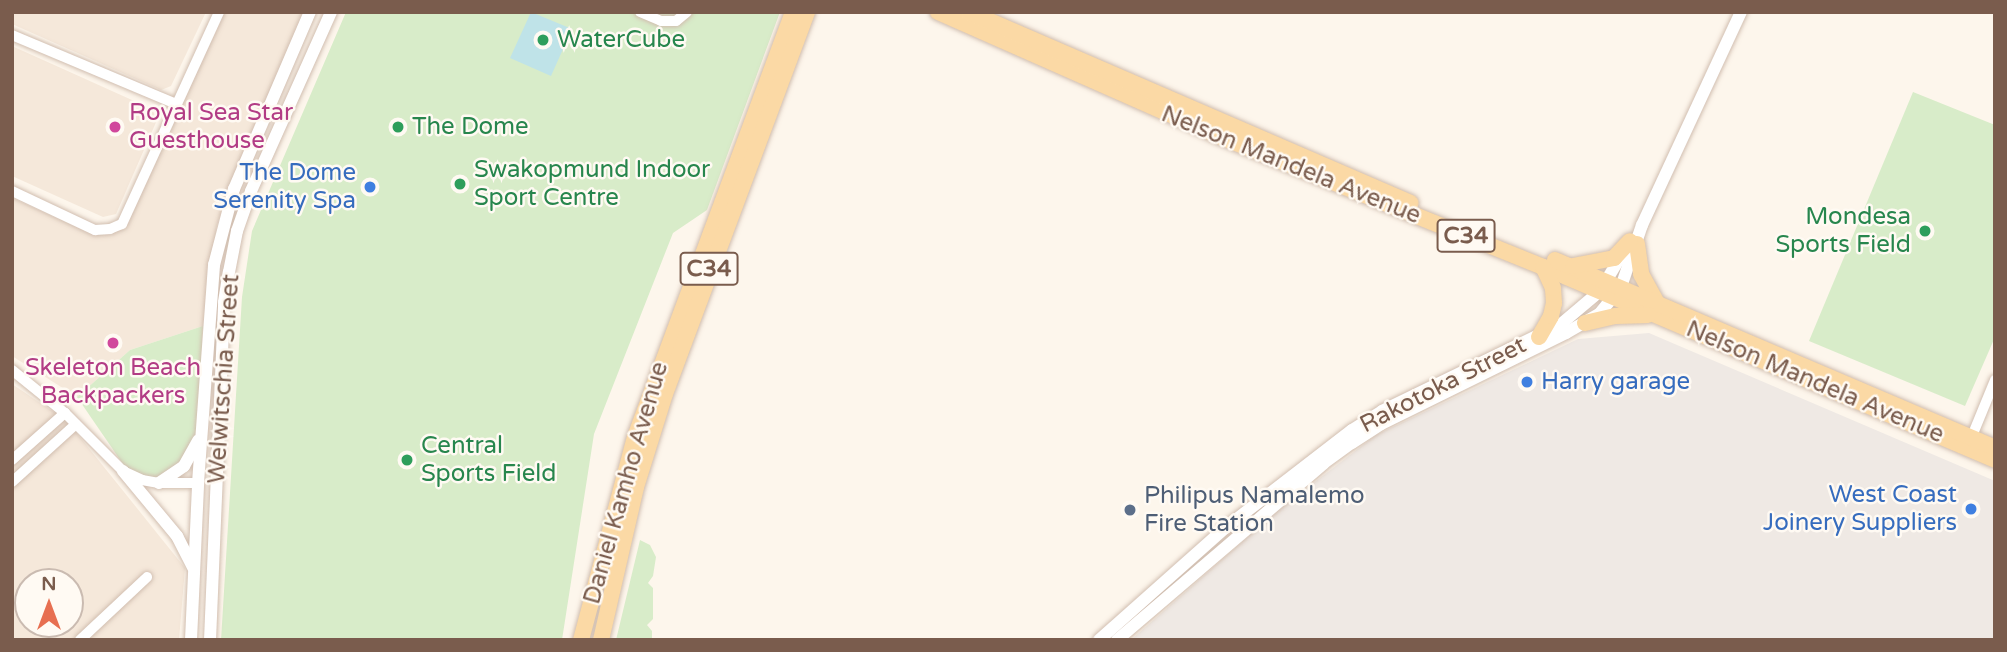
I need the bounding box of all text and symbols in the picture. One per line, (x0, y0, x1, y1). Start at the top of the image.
place label: WaterCube (557, 26, 685, 54)
marker: WaterCube (535, 32, 551, 48)
place label: Royal Sea Star Guesthouse (129, 99, 293, 155)
street label: Nelson Mandela Avenue (1157, 100, 1425, 230)
place label: The Dome (412, 113, 529, 141)
marker: Royal Sea Star Guesthouse (107, 119, 123, 135)
marker: The Dome (390, 119, 406, 135)
place label: Swakopmund Indoor Sport Centre (474, 156, 710, 212)
place label: The Dome Serenity Spa (213, 159, 356, 215)
marker: Swakopmund Indoor Sport Centre (452, 176, 468, 192)
marker: The Dome Serenity Spa (362, 179, 378, 195)
place label: Mondesa Sports Field (1776, 203, 1911, 259)
road number: C34 (1436, 216, 1496, 256)
marker: Mondesa Sports Field (1917, 223, 1933, 239)
road number: C34 (679, 250, 739, 288)
street label: Welwitschia Street (202, 273, 246, 485)
street label: Nelson Mandela Avenue (1682, 315, 1948, 449)
street label: Rakotoka Street (1355, 331, 1531, 439)
marker: Skeleton Beach Backpackers (105, 335, 121, 351)
place label: Skeleton Beach Backpackers (25, 354, 201, 410)
street label: Daniel Kamho Avenue (578, 359, 674, 607)
place label: Harry garage (1541, 368, 1690, 396)
marker: Harry garage (1519, 374, 1535, 390)
place label: Central Sports Field (421, 432, 556, 488)
marker: Central Sports Field (399, 452, 415, 468)
place label: West Coast Joinery Suppliers (1763, 481, 1957, 537)
place label: Philipus Namalemo Fire Station (1144, 482, 1365, 538)
marker: West Coast Joinery Suppliers (1963, 501, 1979, 517)
marker: Philipus Namalemo Fire Station (1122, 502, 1138, 518)
north arrow (14, 568, 84, 638)
text: N (41, 573, 57, 595)

